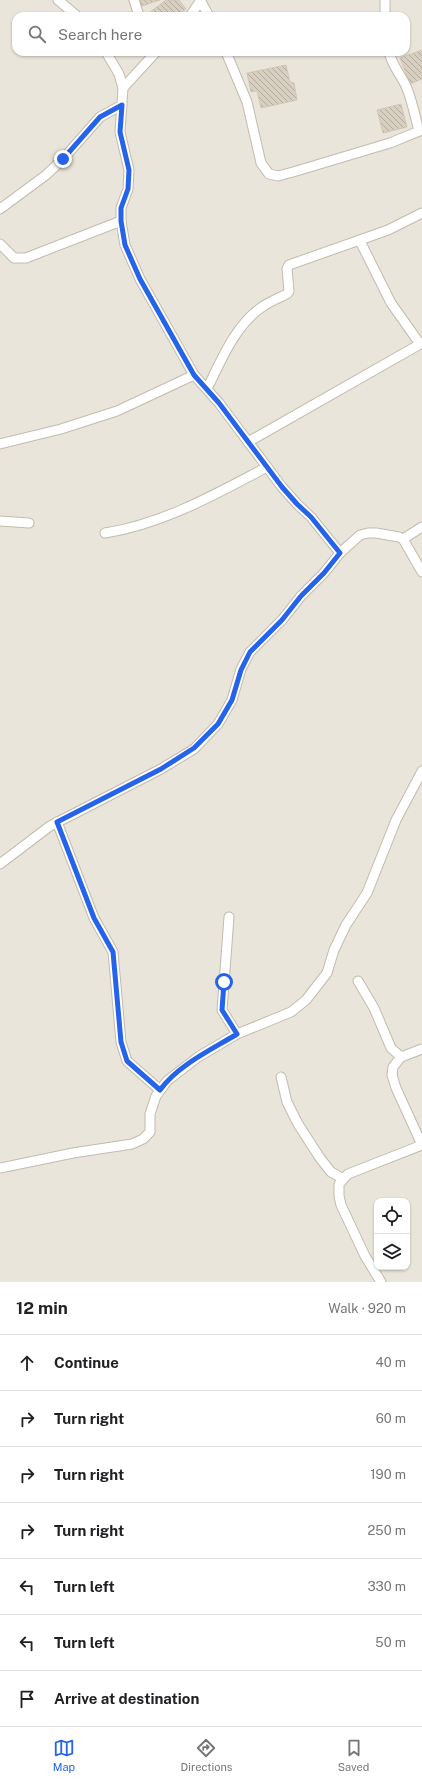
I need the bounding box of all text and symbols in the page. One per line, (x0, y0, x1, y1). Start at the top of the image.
search box (12, 12, 410, 56)
icon: search (26, 23, 48, 45)
text: Search here (58, 26, 142, 43)
route end (54, 150, 72, 168)
route start (215, 973, 233, 991)
map controls (374, 1198, 410, 1270)
button: locate (374, 1198, 410, 1234)
button: layers (374, 1234, 410, 1270)
text: 12 min (16, 1298, 68, 1318)
text: Walk · 920 m (328, 1301, 406, 1316)
icon: ahead (16, 1352, 38, 1374)
text: Continue (54, 1354, 119, 1371)
text: 40 m (375, 1355, 406, 1370)
icon: right (16, 1408, 38, 1430)
text: Turn right (54, 1410, 124, 1427)
text: 60 m (376, 1411, 406, 1426)
icon: right (16, 1464, 38, 1486)
text: Turn right (54, 1466, 124, 1483)
text: 190 m (370, 1467, 406, 1482)
icon: right (16, 1520, 38, 1542)
text: Turn right (54, 1522, 124, 1539)
text: 250 m (368, 1523, 406, 1538)
icon: left (16, 1576, 38, 1598)
text: Turn left (54, 1578, 115, 1595)
text: 330 m (367, 1579, 406, 1594)
icon: left (16, 1632, 38, 1654)
text: Turn left (54, 1634, 115, 1651)
text: 50 m (375, 1635, 406, 1650)
icon: arrive (16, 1688, 38, 1710)
text: Arrive at destination (54, 1690, 199, 1707)
tab: Map (53, 1737, 75, 1773)
tab: Directions (181, 1737, 232, 1773)
tab: Saved (338, 1737, 369, 1773)

